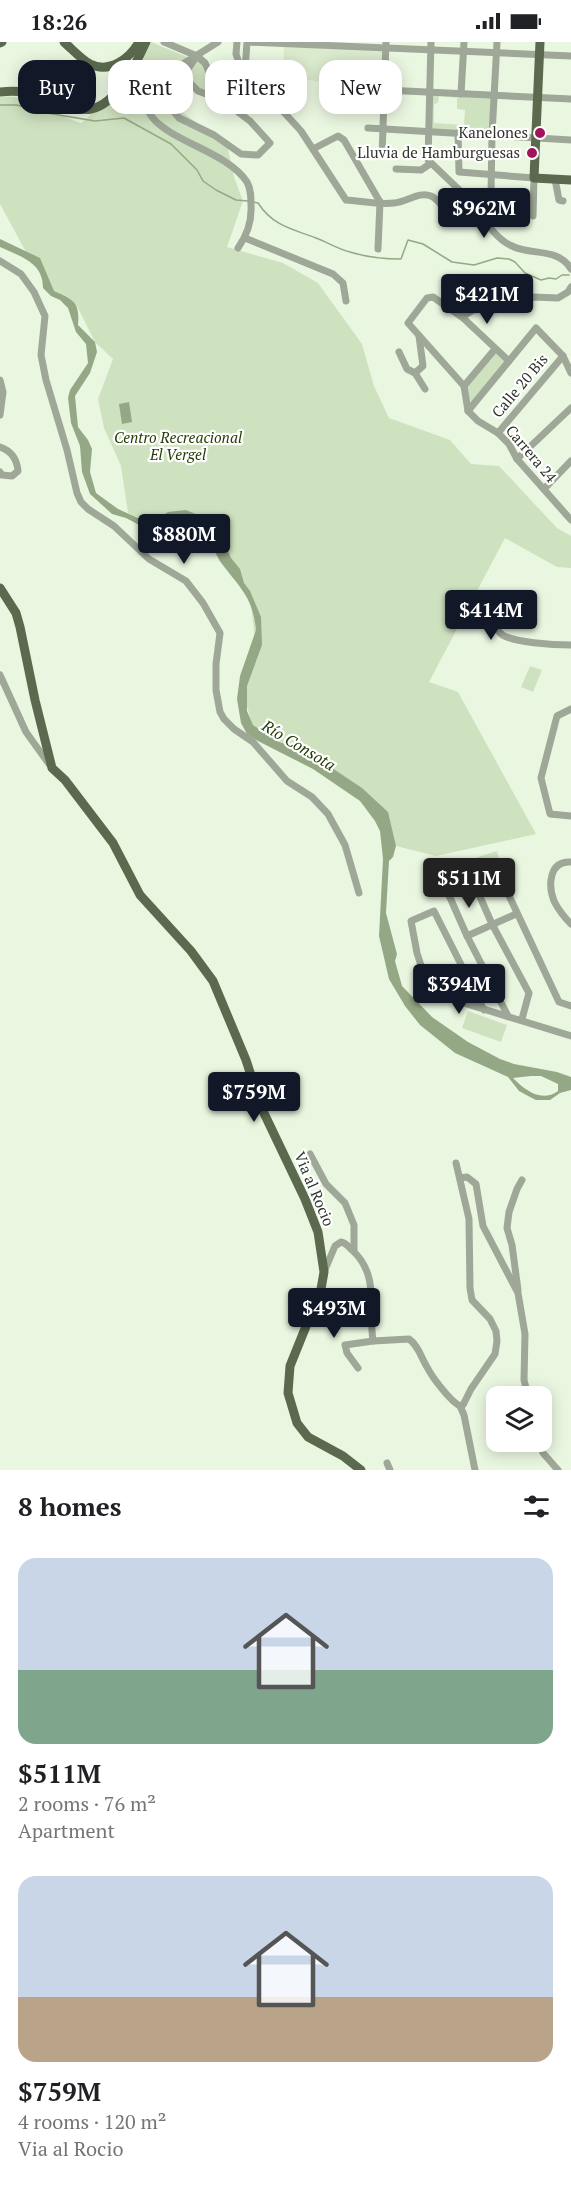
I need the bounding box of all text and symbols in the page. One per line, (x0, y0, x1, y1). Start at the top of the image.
text: 18:26 (30, 7, 87, 36)
chip: Buy (18, 60, 96, 114)
chip: Rent (108, 60, 193, 114)
chip: Filters (205, 60, 307, 114)
chip: New (319, 60, 402, 114)
place label: Kanelones (459, 122, 528, 142)
marker: Kanelones (533, 126, 547, 140)
place label: Lluvia de Hamburguesas (357, 142, 520, 162)
marker: Lluvia de Hamburguesas (525, 146, 539, 160)
pin: $962M (442, 188, 526, 239)
text: $962M (452, 194, 516, 221)
pin: $421M (445, 274, 529, 325)
text: $421M (455, 280, 519, 307)
street label: Calle 20 Bis (487, 349, 552, 421)
street label: Carrera 24 (502, 420, 562, 486)
park label: Centro Recreacional El Vergel (114, 427, 243, 464)
pin: $880M (142, 514, 226, 565)
text: $880M (152, 520, 216, 547)
pin: $414M (449, 590, 533, 641)
text: $414M (459, 596, 523, 623)
water label: Río Consota (257, 714, 340, 776)
pin: $511M (427, 858, 511, 909)
text: $511M (437, 864, 501, 891)
pin: $394M (417, 964, 501, 1015)
text: $394M (427, 970, 491, 997)
pin: $759M (212, 1072, 296, 1123)
text: $759M (222, 1078, 286, 1105)
street label: Via al Rocio (290, 1148, 340, 1229)
pin: $493M (292, 1288, 376, 1339)
text: $493M (302, 1294, 366, 1321)
map controls (486, 1386, 552, 1452)
button: layers (486, 1386, 552, 1452)
text: 8 homes (18, 1489, 122, 1523)
icon: filters (520, 1490, 553, 1523)
icon: home (232, 1597, 340, 1705)
text: $511M (18, 1756, 101, 1790)
text: 2 rooms · 76 m² (18, 1790, 156, 1817)
text: Apartment (18, 1817, 115, 1844)
icon: home (232, 1915, 340, 2023)
text: $759M (18, 2074, 101, 2108)
text: 4 rooms · 120 m² (18, 2108, 166, 2135)
text: Via al Rocio (18, 2135, 123, 2162)

